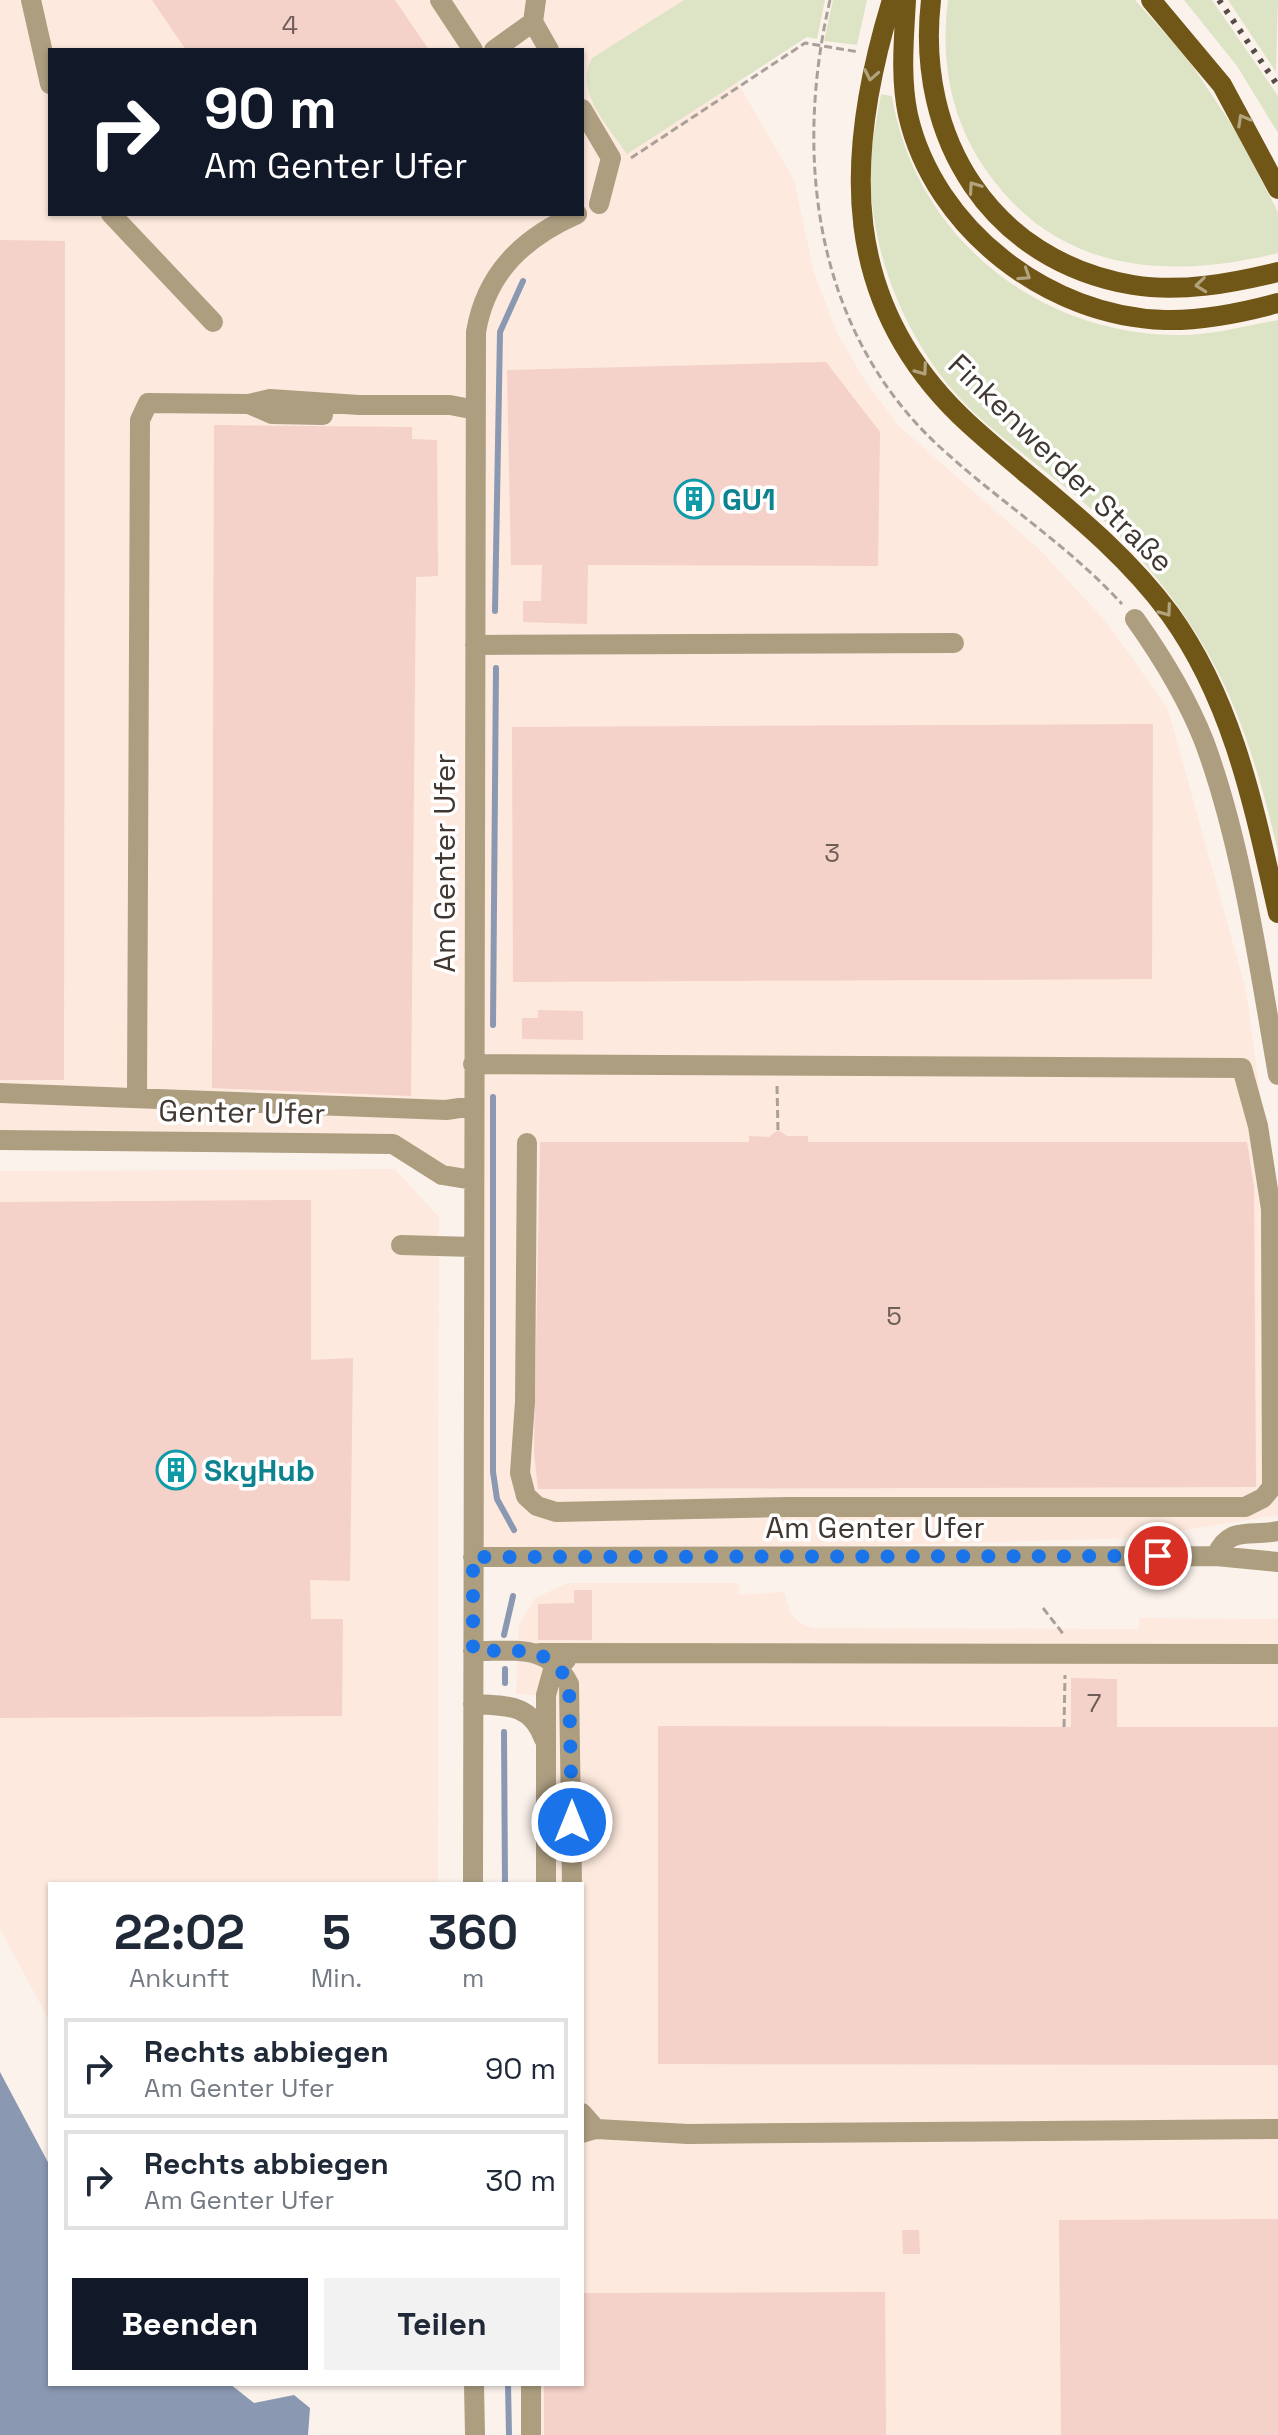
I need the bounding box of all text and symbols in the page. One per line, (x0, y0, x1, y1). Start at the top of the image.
house number: 4 (282, 8, 298, 42)
one-way arrow (864, 68, 881, 82)
text: 90 m (204, 73, 337, 144)
icon: right (72, 80, 176, 184)
one-way arrow (1237, 114, 1253, 129)
text: Am Genter Ufer (204, 143, 468, 189)
one-way arrow (969, 181, 984, 196)
one-way arrow (1016, 265, 1031, 280)
one-way arrow (1194, 277, 1207, 294)
street label: Finkenwerder Straße (940, 345, 1182, 581)
one-way arrow (913, 362, 927, 376)
building icon: GU1 (673, 478, 715, 520)
place label: GU1 (722, 480, 776, 519)
one-way arrow (1157, 602, 1171, 616)
street label: Am Genter Ufer (425, 753, 464, 973)
house number: 3 (824, 836, 840, 870)
street label: Genter Ufer (158, 1091, 326, 1133)
house number: 5 (886, 1299, 902, 1333)
building icon: SkyHub (155, 1449, 197, 1491)
place label: SkyHub (204, 1451, 315, 1490)
street label: Am Genter Ufer (765, 1508, 985, 1547)
pin (1124, 1522, 1192, 1590)
icon: arrive (1136, 1534, 1180, 1578)
house number: 7 (1087, 1686, 1101, 1720)
position arrow (530, 1780, 614, 1864)
text: 22:02 (114, 1902, 245, 1963)
text: 5 (322, 1902, 351, 1963)
text: 360 (428, 1902, 518, 1963)
text: Ankunft (129, 1961, 230, 1995)
text: Min. (311, 1961, 362, 1995)
text: m (462, 1961, 484, 1995)
text: Rechts abbiegen (144, 2032, 389, 2071)
icon: right (76, 2046, 120, 2090)
text: 90 m (485, 2049, 556, 2088)
text: Am Genter Ufer (144, 2071, 334, 2105)
text: Rechts abbiegen (144, 2144, 389, 2183)
icon: right (76, 2158, 120, 2202)
text: 30 m (485, 2161, 556, 2200)
text: Am Genter Ufer (144, 2183, 334, 2217)
button: Beenden (72, 2278, 308, 2370)
button: Teilen (324, 2278, 560, 2370)

